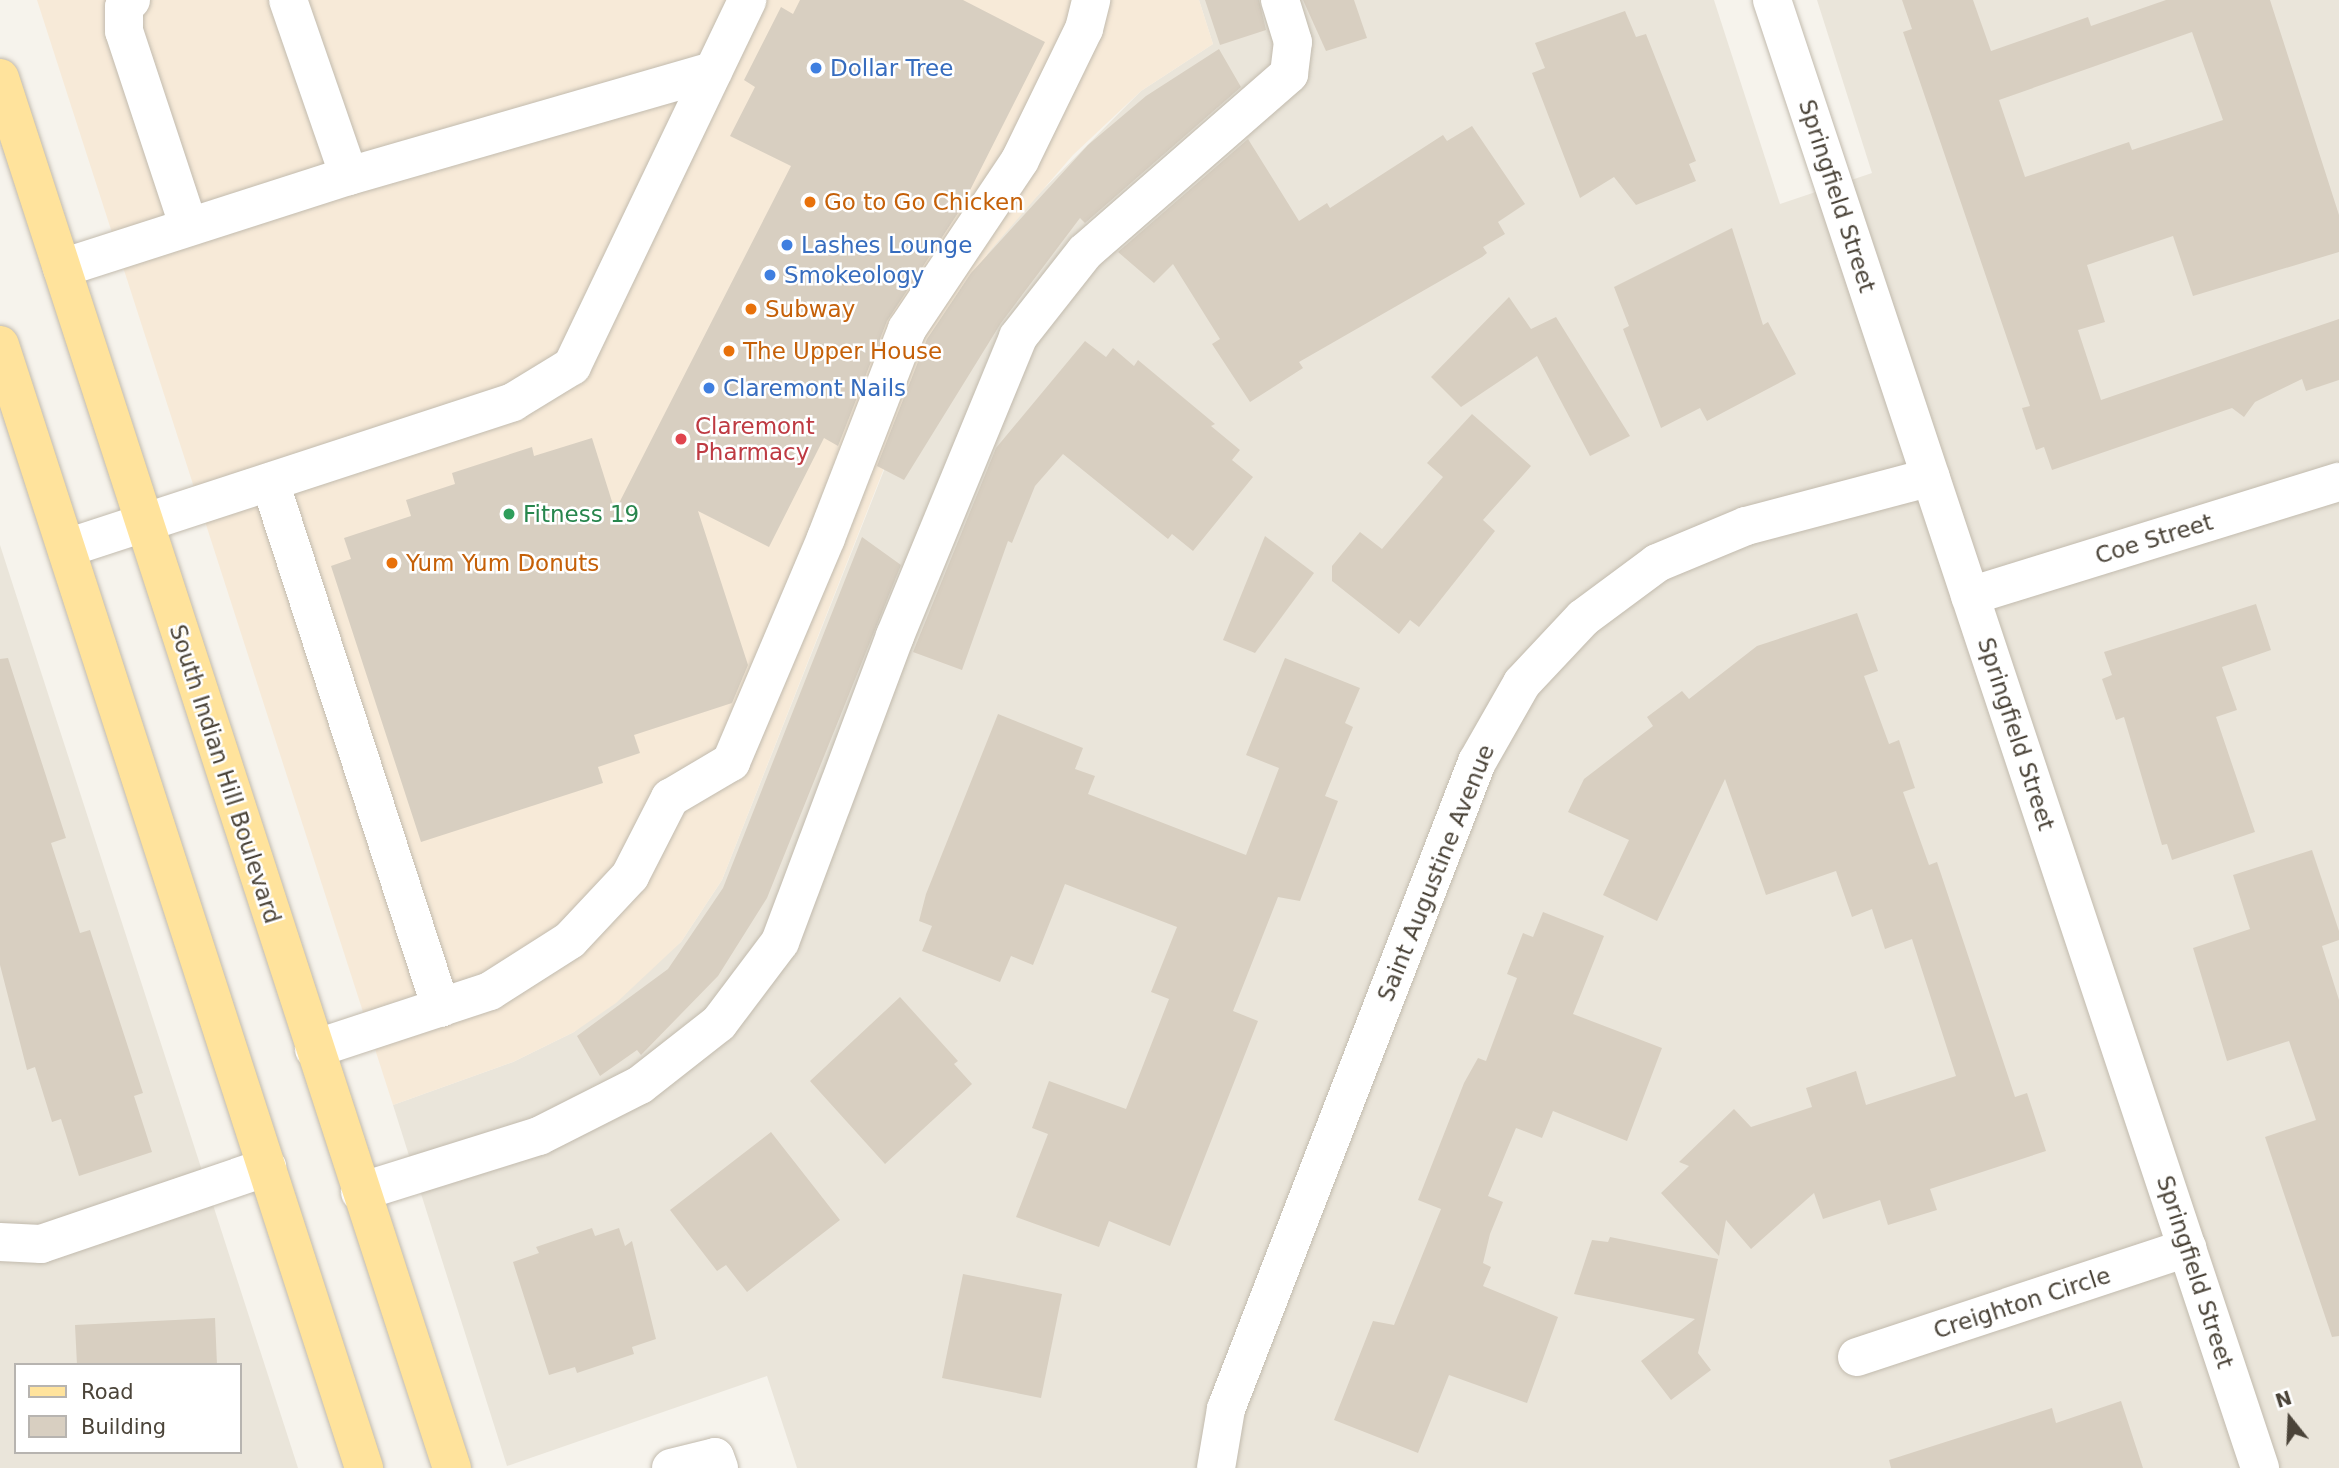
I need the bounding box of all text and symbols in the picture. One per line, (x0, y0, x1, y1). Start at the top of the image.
place label: Dollar Tree (830, 54, 953, 82)
marker: Dollar Tree (808, 60, 824, 76)
street label: Springfield Street (1793, 96, 1881, 296)
place label: Go to Go Chicken (824, 188, 1024, 216)
marker: Go to Go Chicken (802, 194, 818, 210)
place label: Lashes Lounge (801, 231, 972, 259)
marker: Lashes Lounge (779, 237, 795, 253)
place label: Smokeology (784, 261, 924, 289)
marker: Smokeology (762, 267, 778, 283)
place label: Subway (765, 295, 855, 323)
marker: Subway (743, 301, 759, 317)
place label: The Upper House (743, 337, 942, 365)
marker: The Upper House (721, 343, 737, 359)
place label: Claremont Nails (723, 374, 906, 402)
marker: Claremont Nails (701, 380, 717, 396)
place label: Claremont Pharmacy (695, 412, 815, 466)
marker: Claremont Pharmacy (673, 431, 689, 447)
place label: Fitness 19 (523, 500, 639, 528)
marker: Fitness 19 (501, 506, 517, 522)
street label: Coe Street (2092, 508, 2216, 570)
place label: Yum Yum Donuts (406, 549, 599, 577)
marker: Yum Yum Donuts (384, 555, 400, 571)
street label: South Indian Hill Boulevard (164, 621, 286, 927)
street label: Springfield Street (1972, 634, 2060, 834)
street label: Saint Augustine Avenue (1372, 741, 1500, 1005)
street label: Springfield Street (2151, 1172, 2239, 1372)
street label: Creighton Circle (1930, 1261, 2114, 1345)
legend (14, 1363, 242, 1454)
text: Road (81, 1380, 134, 1404)
north arrow (2255, 1384, 2325, 1454)
text: N (2273, 1386, 2294, 1412)
text: Building (81, 1415, 166, 1439)

